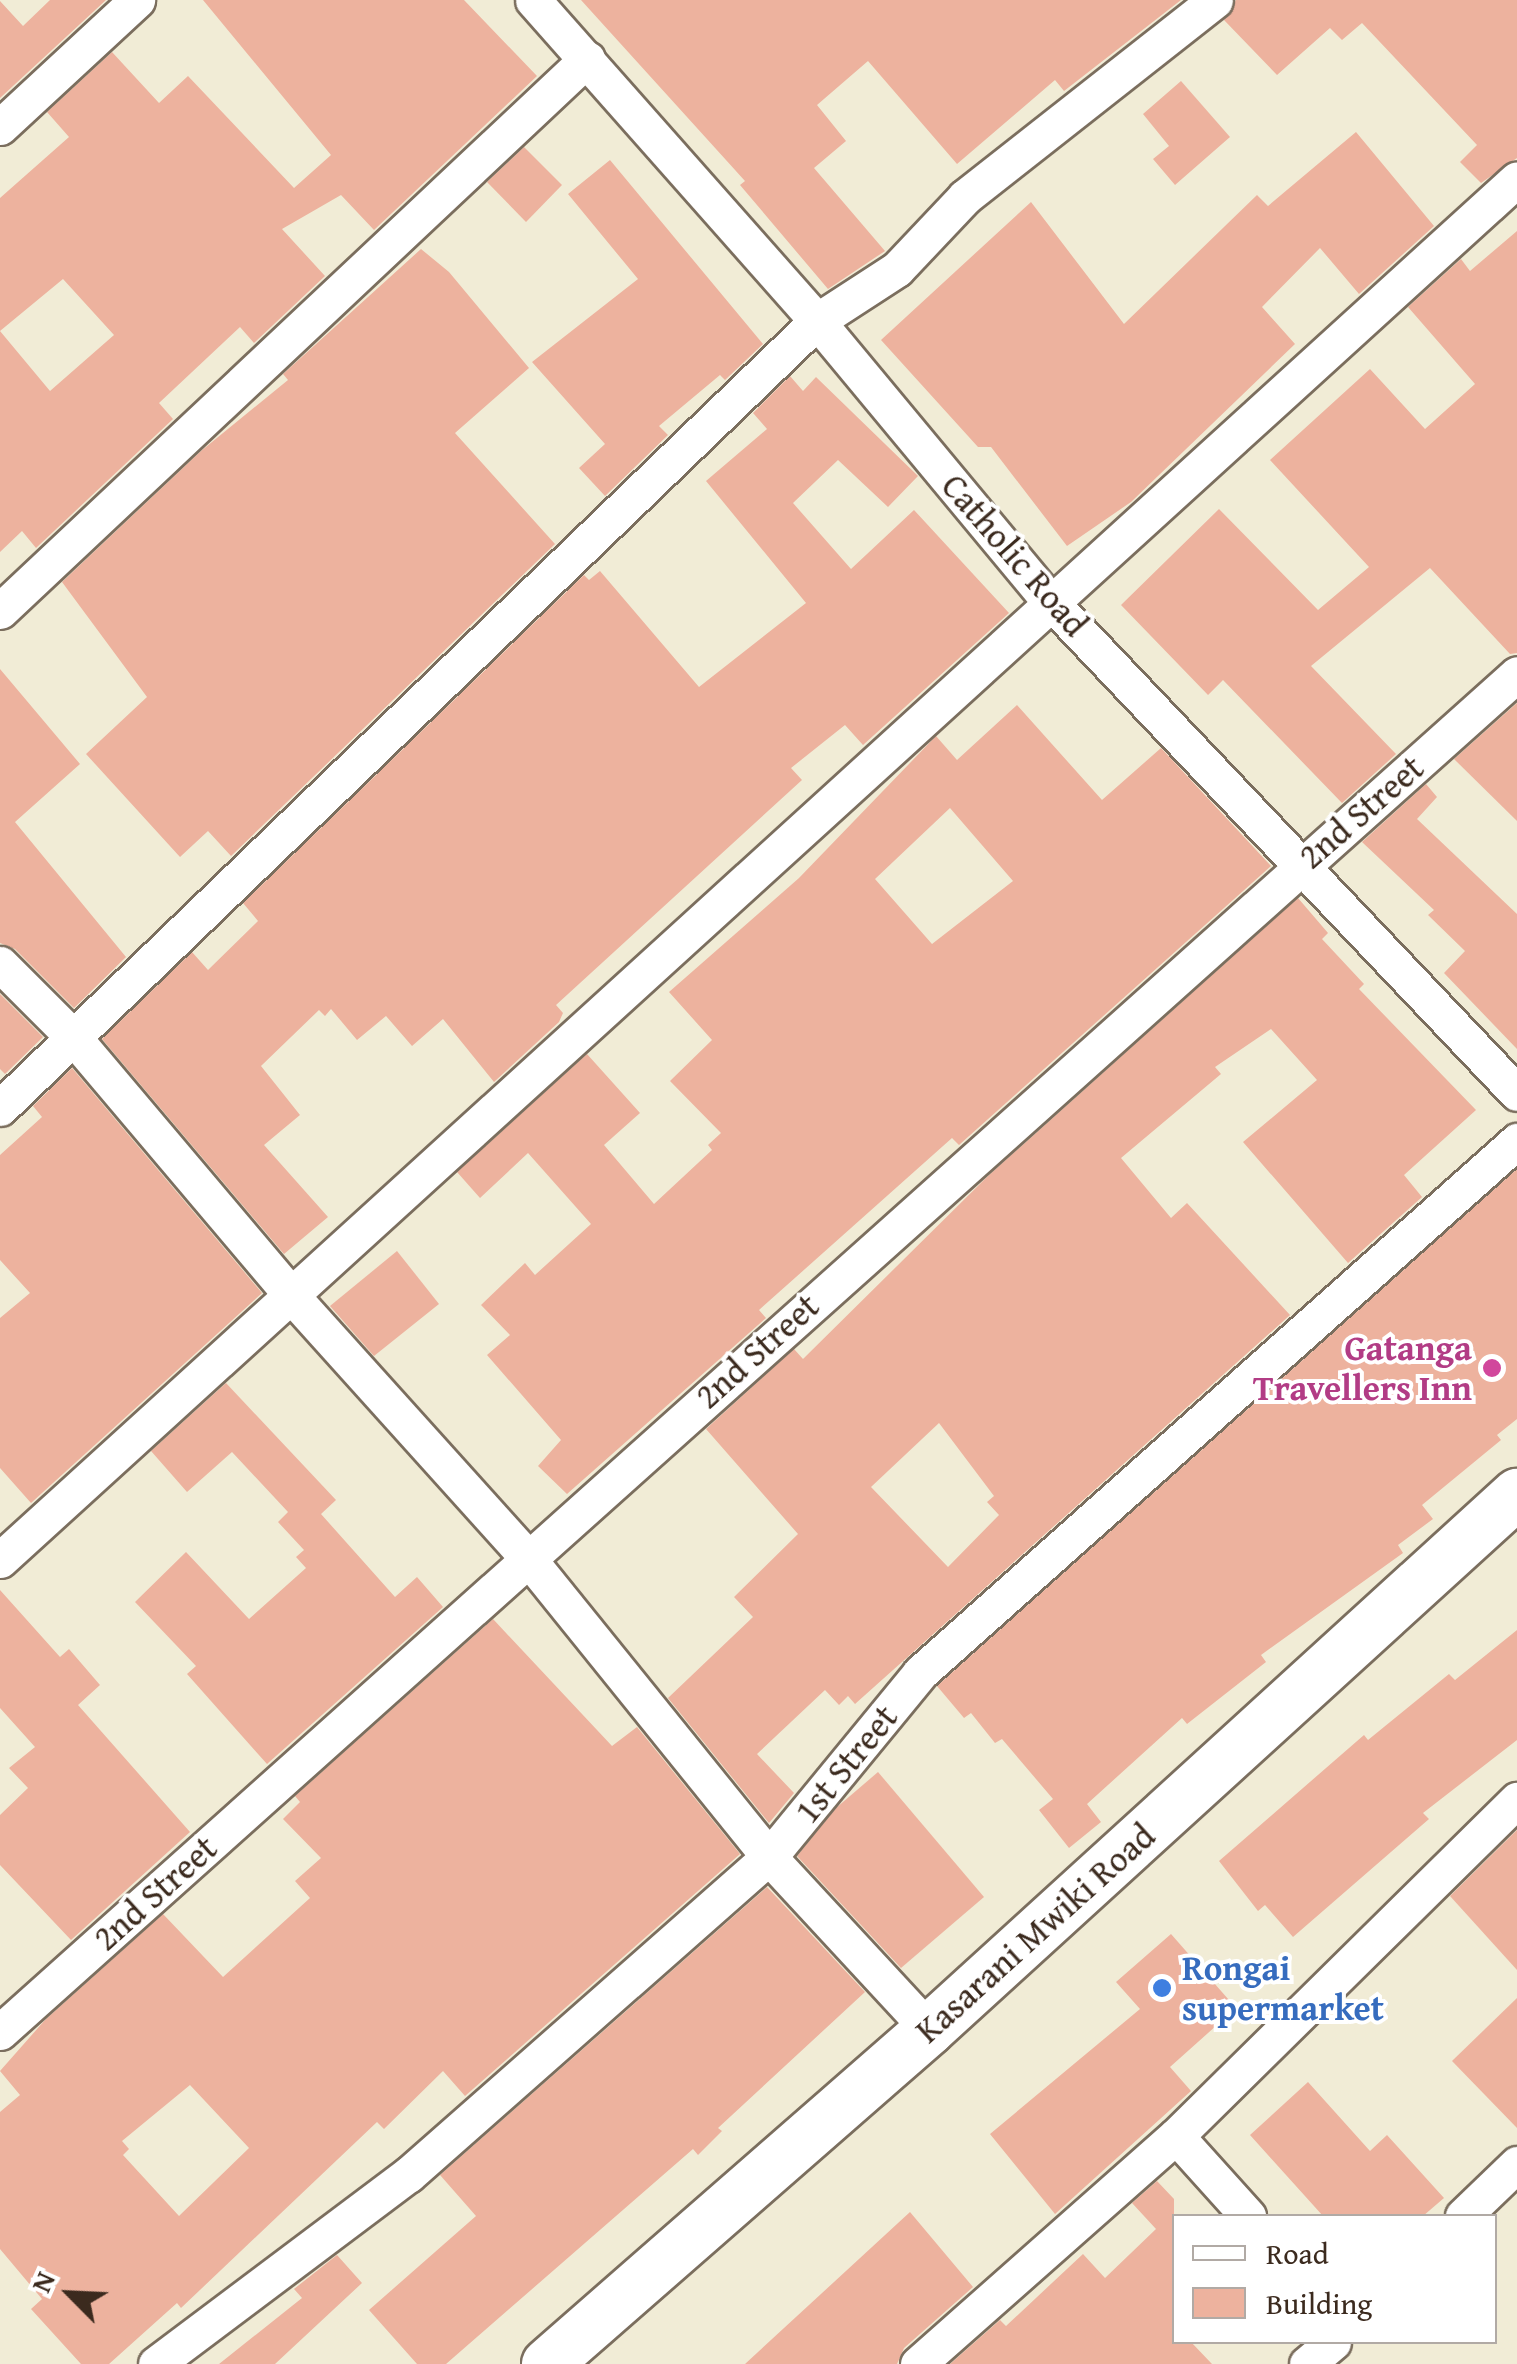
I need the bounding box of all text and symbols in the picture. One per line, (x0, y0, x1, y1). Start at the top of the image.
street label: Catholic Road (933, 465, 1097, 645)
street label: 2nd Street (1290, 746, 1432, 878)
street label: 2nd Street (687, 1285, 827, 1417)
place label: Gatanga Travellers Inn (1253, 1327, 1472, 1409)
marker: Gatanga Travellers Inn (1481, 1357, 1503, 1379)
street label: 1st Street (786, 1697, 906, 1831)
street label: Kasarani Mwiki Road (907, 1815, 1163, 2051)
street label: 2nd Street (85, 1827, 225, 1959)
place label: Rongai supermarket (1182, 1947, 1384, 2029)
marker: Rongai supermarket (1151, 1977, 1173, 1999)
legend (1172, 2214, 1497, 2344)
text: Road (1266, 2231, 1329, 2275)
north arrow (20, 2244, 120, 2344)
text: N (20, 2265, 65, 2298)
text: Building (1266, 2281, 1372, 2325)

